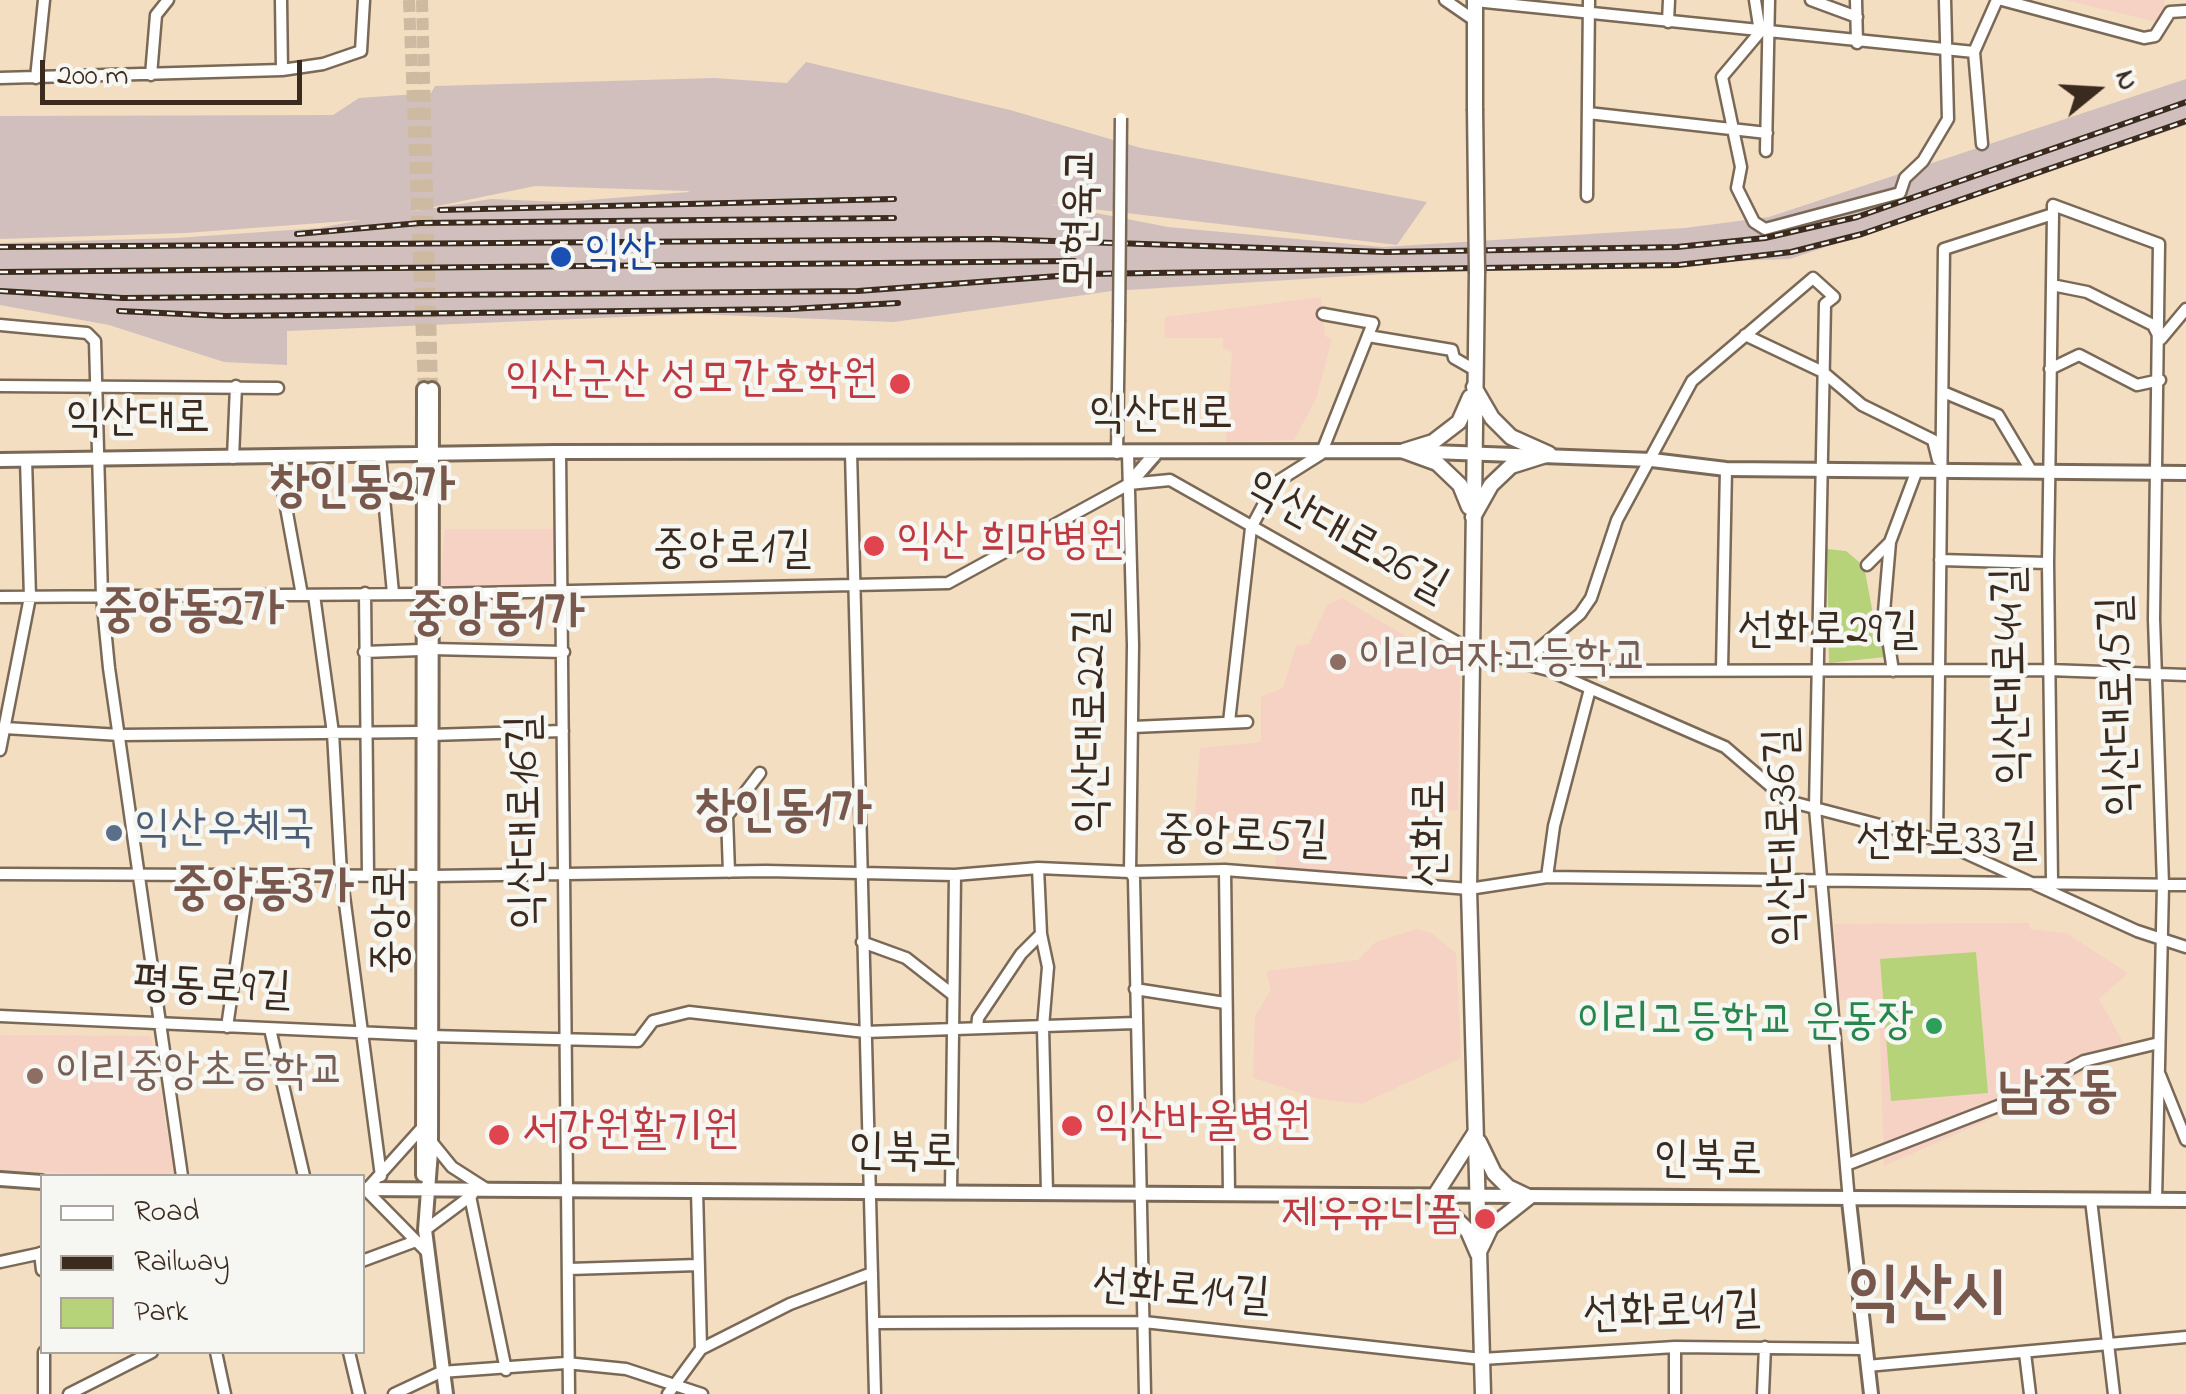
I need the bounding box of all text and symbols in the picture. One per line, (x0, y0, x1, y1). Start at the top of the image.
scale bar (45, 40, 308, 102)
north arrow (2046, 40, 2146, 140)
text: 200 m (57, 55, 129, 99)
text: N (2103, 65, 2147, 96)
street label: 모현육교 (1057, 146, 1113, 292)
place label: 익산 (584, 230, 656, 284)
marker: 익산 (548, 244, 574, 270)
place label: 익산군산 성모간호학원 (505, 357, 878, 411)
marker: 익산군산 성모간호학원 (887, 371, 913, 397)
street label: 익산대로 (1089, 392, 1233, 446)
street label: 익산대로 (66, 396, 210, 450)
district label: 창인동2가 (269, 462, 455, 522)
street label: 익산대로26길 (1234, 462, 1456, 618)
place label: 익산 희망병원 (896, 519, 1125, 573)
street label: 중앙로1길 (652, 527, 812, 581)
marker: 익산 희망병원 (861, 533, 887, 559)
street label: 익산대로44길 (1986, 566, 2044, 786)
district label: 중앙동2가 (98, 586, 284, 646)
district label: 중앙동1가 (408, 589, 584, 649)
street label: 익산대로15길 (2092, 595, 2154, 817)
street label: 익산대로22길 (1069, 608, 1123, 834)
street label: 선화로29길 (1738, 608, 1918, 662)
place label: 이리여자고등학교 (1358, 635, 1648, 689)
marker: 이리여자고등학교 (1327, 651, 1349, 673)
street label: 익산대로16길 (501, 714, 559, 930)
street label: 익산대로36길 (1758, 726, 1820, 948)
street label: 선화로 (1408, 779, 1462, 887)
district label: 창인동1가 (695, 786, 871, 846)
place label: 익산우체국 (134, 806, 315, 860)
street label: 중앙로5길 (1157, 811, 1329, 871)
street label: 선화로33길 (1856, 819, 2038, 873)
marker: 익산우체국 (103, 822, 125, 844)
district label: 중앙동3가 (172, 864, 354, 924)
street label: 중앙로 (369, 867, 423, 975)
street label: 평동로9길 (132, 960, 292, 1022)
place label: 이리고등학교 운동장 (1577, 999, 1914, 1053)
marker: 이리고등학교 운동장 (1923, 1015, 1945, 1037)
place label: 이리중앙초등학교 (55, 1049, 345, 1103)
marker: 이리중앙초등학교 (24, 1065, 46, 1087)
district label: 남중동 (1998, 1067, 2118, 1127)
place label: 익산바울병원 (1094, 1099, 1311, 1153)
place label: 서강원활기원 (522, 1108, 739, 1162)
marker: 익산바울병원 (1059, 1113, 1085, 1139)
marker: 서강원활기원 (486, 1122, 512, 1148)
street label: 인북로 (848, 1128, 958, 1184)
street label: 인북로 (1653, 1136, 1763, 1192)
legend (40, 1174, 365, 1354)
text: Road (134, 1191, 199, 1235)
place label: 제우유니폼 (1281, 1192, 1462, 1246)
marker: 제우유니폼 (1472, 1206, 1498, 1232)
text: Railway (134, 1241, 230, 1285)
district label: 익산시 (1848, 1261, 2004, 1339)
street label: 선화로14길 (1090, 1262, 1272, 1328)
street label: 선화로41길 (1582, 1286, 1762, 1346)
text: Park (134, 1291, 188, 1335)

